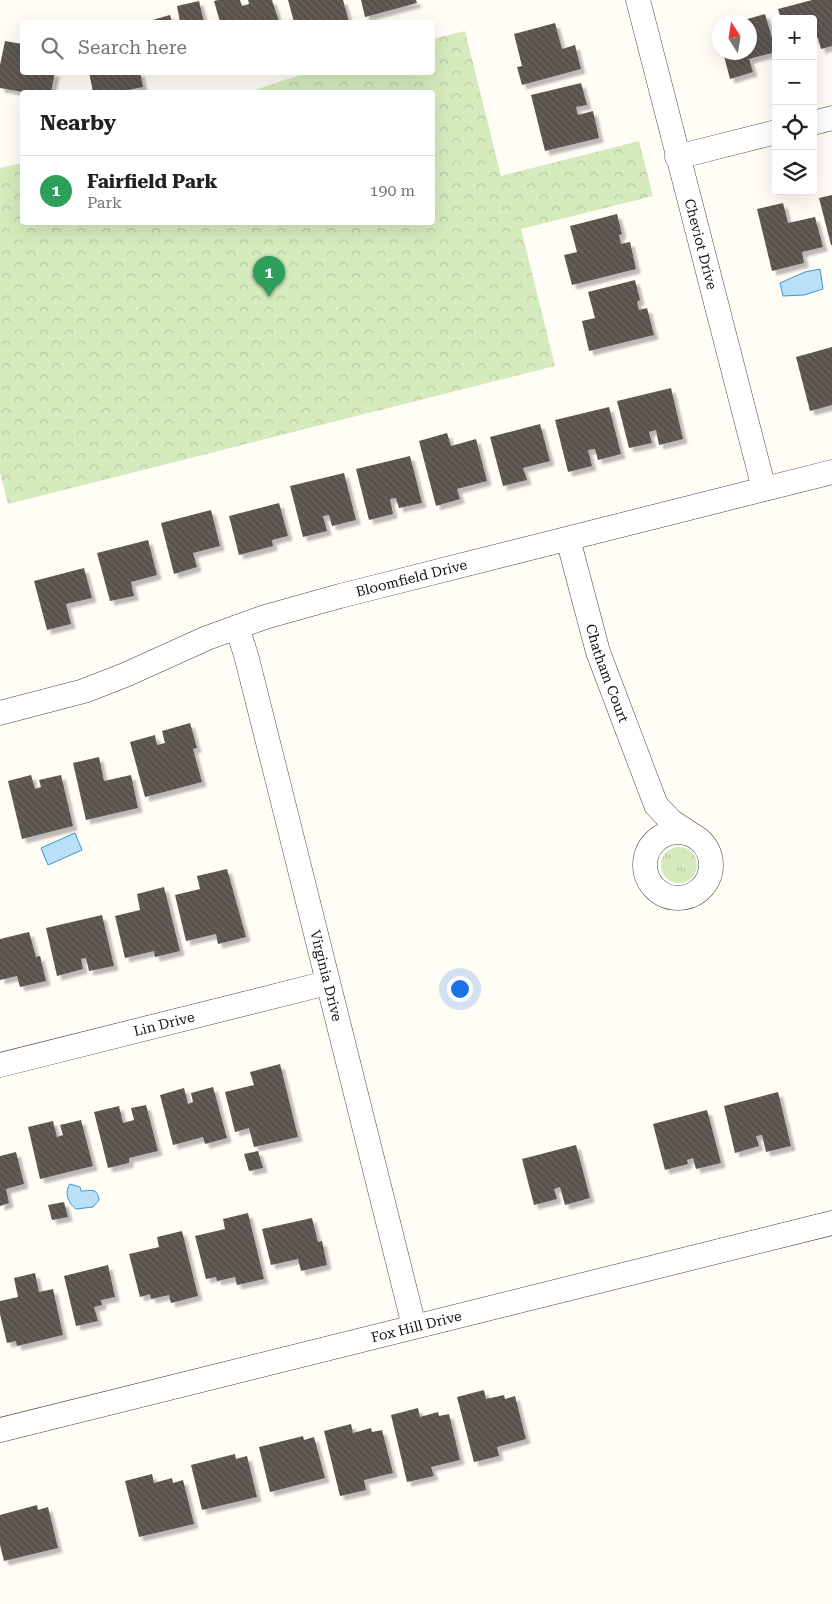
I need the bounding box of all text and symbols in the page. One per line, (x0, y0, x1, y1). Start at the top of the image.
north arrow (712, 15, 757, 60)
map controls (772, 15, 817, 195)
button: + (772, 15, 817, 60)
search box (20, 20, 435, 75)
icon: search (38, 34, 66, 62)
text: Search here (78, 36, 187, 59)
button: − (772, 60, 817, 105)
button: locate (772, 105, 817, 150)
text: Nearby (40, 111, 116, 135)
button: layers (772, 150, 817, 195)
text: Fairfield Park (87, 170, 218, 193)
text: 1 (52, 181, 60, 200)
text: 190 m (369, 181, 415, 200)
text: Park (87, 193, 122, 212)
street label: Cheviot Drive (682, 197, 720, 291)
pin: 1 (253, 256, 285, 297)
street label: Bloomfield Drive (354, 556, 469, 600)
street label: Chatham Court (583, 622, 632, 725)
street label: Virginia Drive (307, 928, 346, 1023)
your location (447, 976, 473, 1002)
street label: Lin Drive (132, 1008, 196, 1039)
street label: Fox Hill Drive (369, 1307, 464, 1345)

